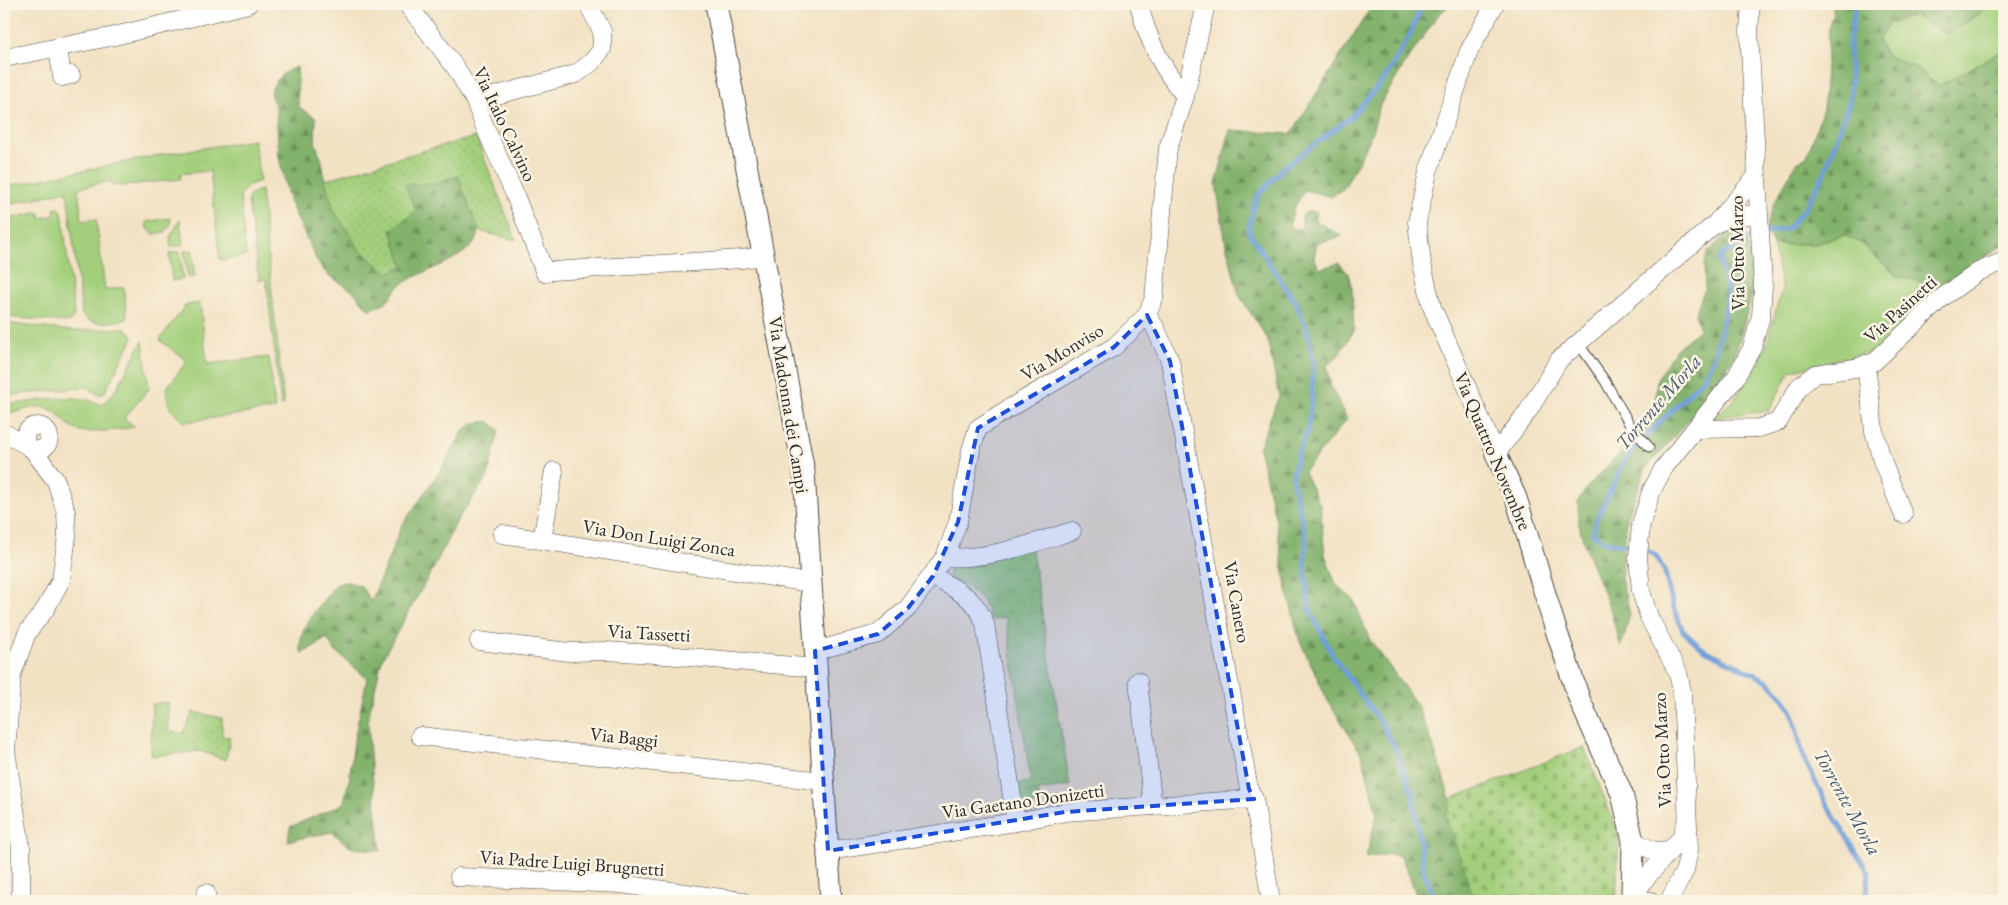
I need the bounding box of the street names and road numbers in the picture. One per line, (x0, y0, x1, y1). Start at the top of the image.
street label: Via Italo Calvino (467, 62, 543, 186)
street label: Via Otto Marzo (1723, 195, 1751, 311)
street label: Via Pasinetti (1858, 269, 1942, 349)
street label: Via Madonna dei Campi (763, 315, 815, 496)
street label: Via Monviso (1016, 317, 1108, 387)
street label: Via Quattro Novembre (1448, 368, 1538, 534)
street label: Via Don Luigi Zonca (581, 514, 738, 562)
street label: Via Canero (1218, 559, 1256, 645)
street label: Via Tassetti (607, 618, 691, 648)
street label: Via Otto Marzo (1647, 692, 1677, 808)
street label: Via Baggi (589, 721, 660, 753)
street label: Via Gaetano Donizetti (940, 777, 1106, 825)
street label: Via Padre Luigi Brugnetti (479, 844, 665, 882)

